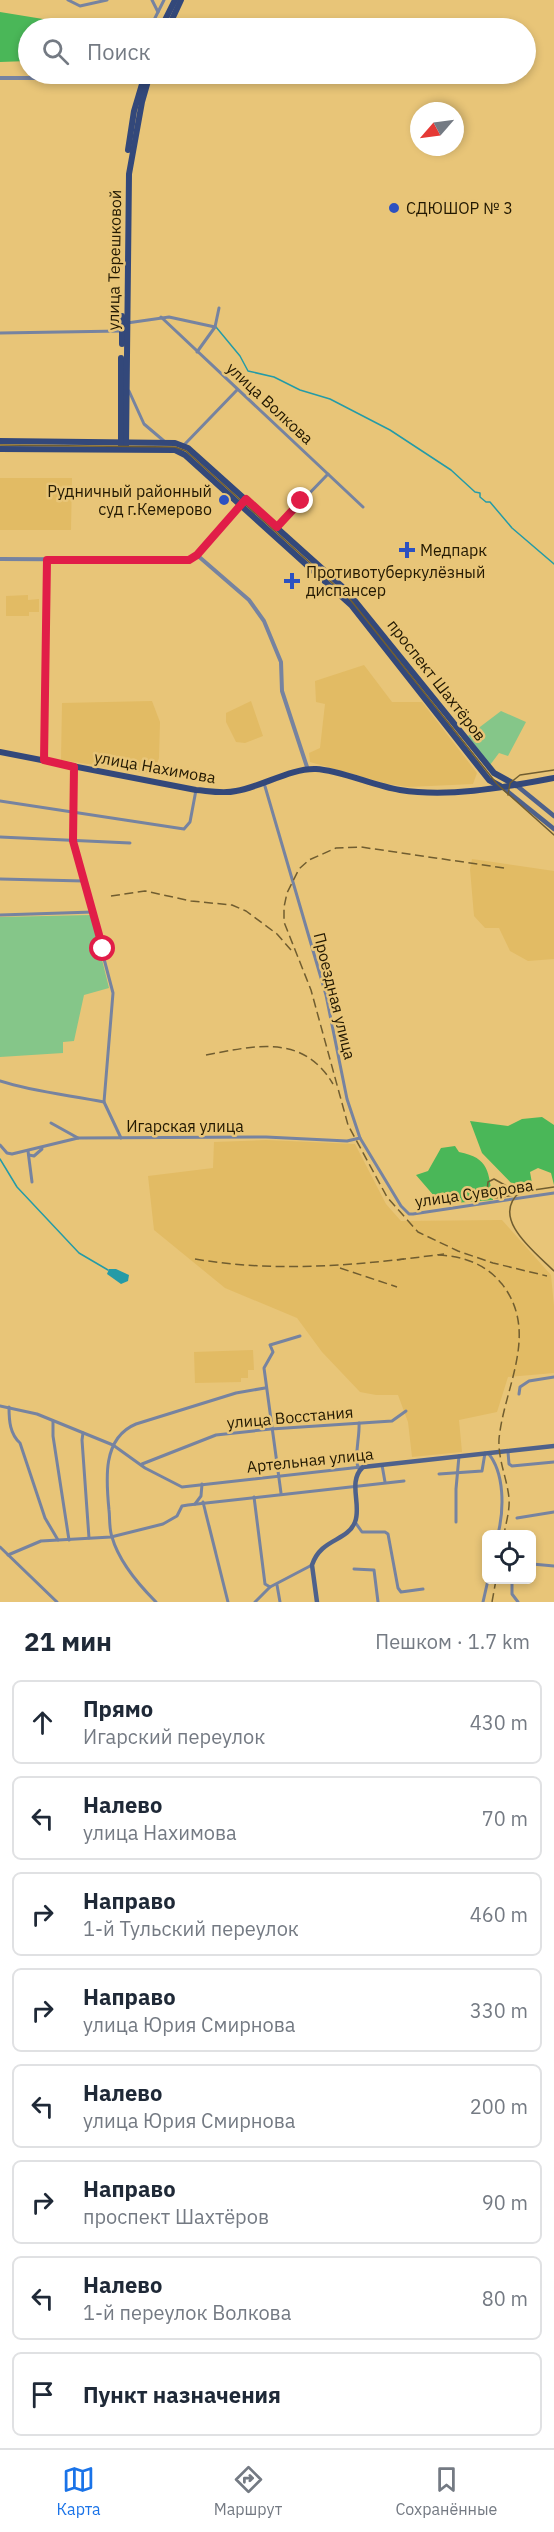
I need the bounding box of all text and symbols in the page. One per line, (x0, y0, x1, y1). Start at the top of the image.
search box (18, 18, 536, 84)
icon: search (39, 35, 72, 68)
text: Поиск (87, 37, 151, 66)
north arrow (410, 102, 464, 156)
street label: улица Терешковой (103, 190, 125, 330)
place label: СДЮШОР № 3 (406, 198, 513, 218)
marker: СДЮШОР № 3 (387, 201, 401, 215)
street label: улица Волкова (222, 358, 318, 449)
place label: Рудничный районный суд г.Кемерово (47, 481, 212, 519)
route end (287, 487, 313, 513)
marker: Рудничный районный суд г.Кемерово (217, 493, 231, 507)
place label: Медпарк (420, 540, 487, 560)
marker: Медпарк (398, 541, 416, 559)
place label: Противотуберкулёзный диспансер (306, 562, 485, 600)
marker: Противотуберкулёзный диспансер (283, 572, 301, 590)
street label: проспект Шахтёров (383, 615, 491, 745)
street label: улица Нахимова (93, 746, 218, 788)
street label: Проездная улица (310, 930, 361, 1062)
route start (89, 935, 115, 961)
street label: Игарская улица (126, 1116, 244, 1136)
street label: улица Суворова (413, 1175, 535, 1211)
street label: улица Восстания (226, 1402, 354, 1432)
street label: Артельная улица (246, 1443, 375, 1477)
map controls (482, 1530, 536, 1584)
button: locate (482, 1530, 536, 1584)
text: 21 мин (24, 1624, 112, 1658)
text: Пешком · 1.7 km (375, 1628, 530, 1655)
text: Прямо (83, 1694, 153, 1723)
icon: ahead (26, 1706, 59, 1739)
text: 430 m (470, 1709, 528, 1736)
text: Игарский переулок (83, 1723, 265, 1750)
text: Налево (83, 1790, 162, 1819)
icon: left (26, 1802, 59, 1835)
text: 70 m (482, 1805, 528, 1832)
text: улица Нахимова (83, 1819, 237, 1846)
text: Направо (83, 1886, 176, 1915)
icon: right (26, 1898, 59, 1931)
text: 460 m (470, 1901, 528, 1928)
text: 1-й Тульский переулок (83, 1915, 299, 1942)
text: Направо (83, 1982, 176, 2011)
icon: right (26, 1994, 59, 2027)
text: 330 m (470, 1997, 528, 2024)
text: улица Юрия Смирнова (83, 2011, 296, 2038)
text: Налево (83, 2078, 162, 2107)
icon: left (26, 2090, 59, 2123)
text: 200 m (470, 2093, 528, 2120)
text: улица Юрия Смирнова (83, 2107, 296, 2134)
text: Направо (83, 2174, 176, 2203)
icon: right (26, 2186, 59, 2219)
text: 90 m (482, 2189, 528, 2216)
text: проспект Шахтёров (83, 2203, 269, 2230)
text: Налево (83, 2270, 162, 2299)
icon: left (26, 2282, 59, 2315)
text: 80 m (482, 2285, 528, 2312)
text: 1-й переулок Волкова (83, 2299, 291, 2326)
icon: arrive (26, 2378, 59, 2411)
text: Пункт назначения (83, 2380, 281, 2409)
tab: Карта (57, 2463, 101, 2519)
tab: Маршрут (214, 2463, 282, 2519)
tab: Сохранённые (395, 2463, 497, 2519)

